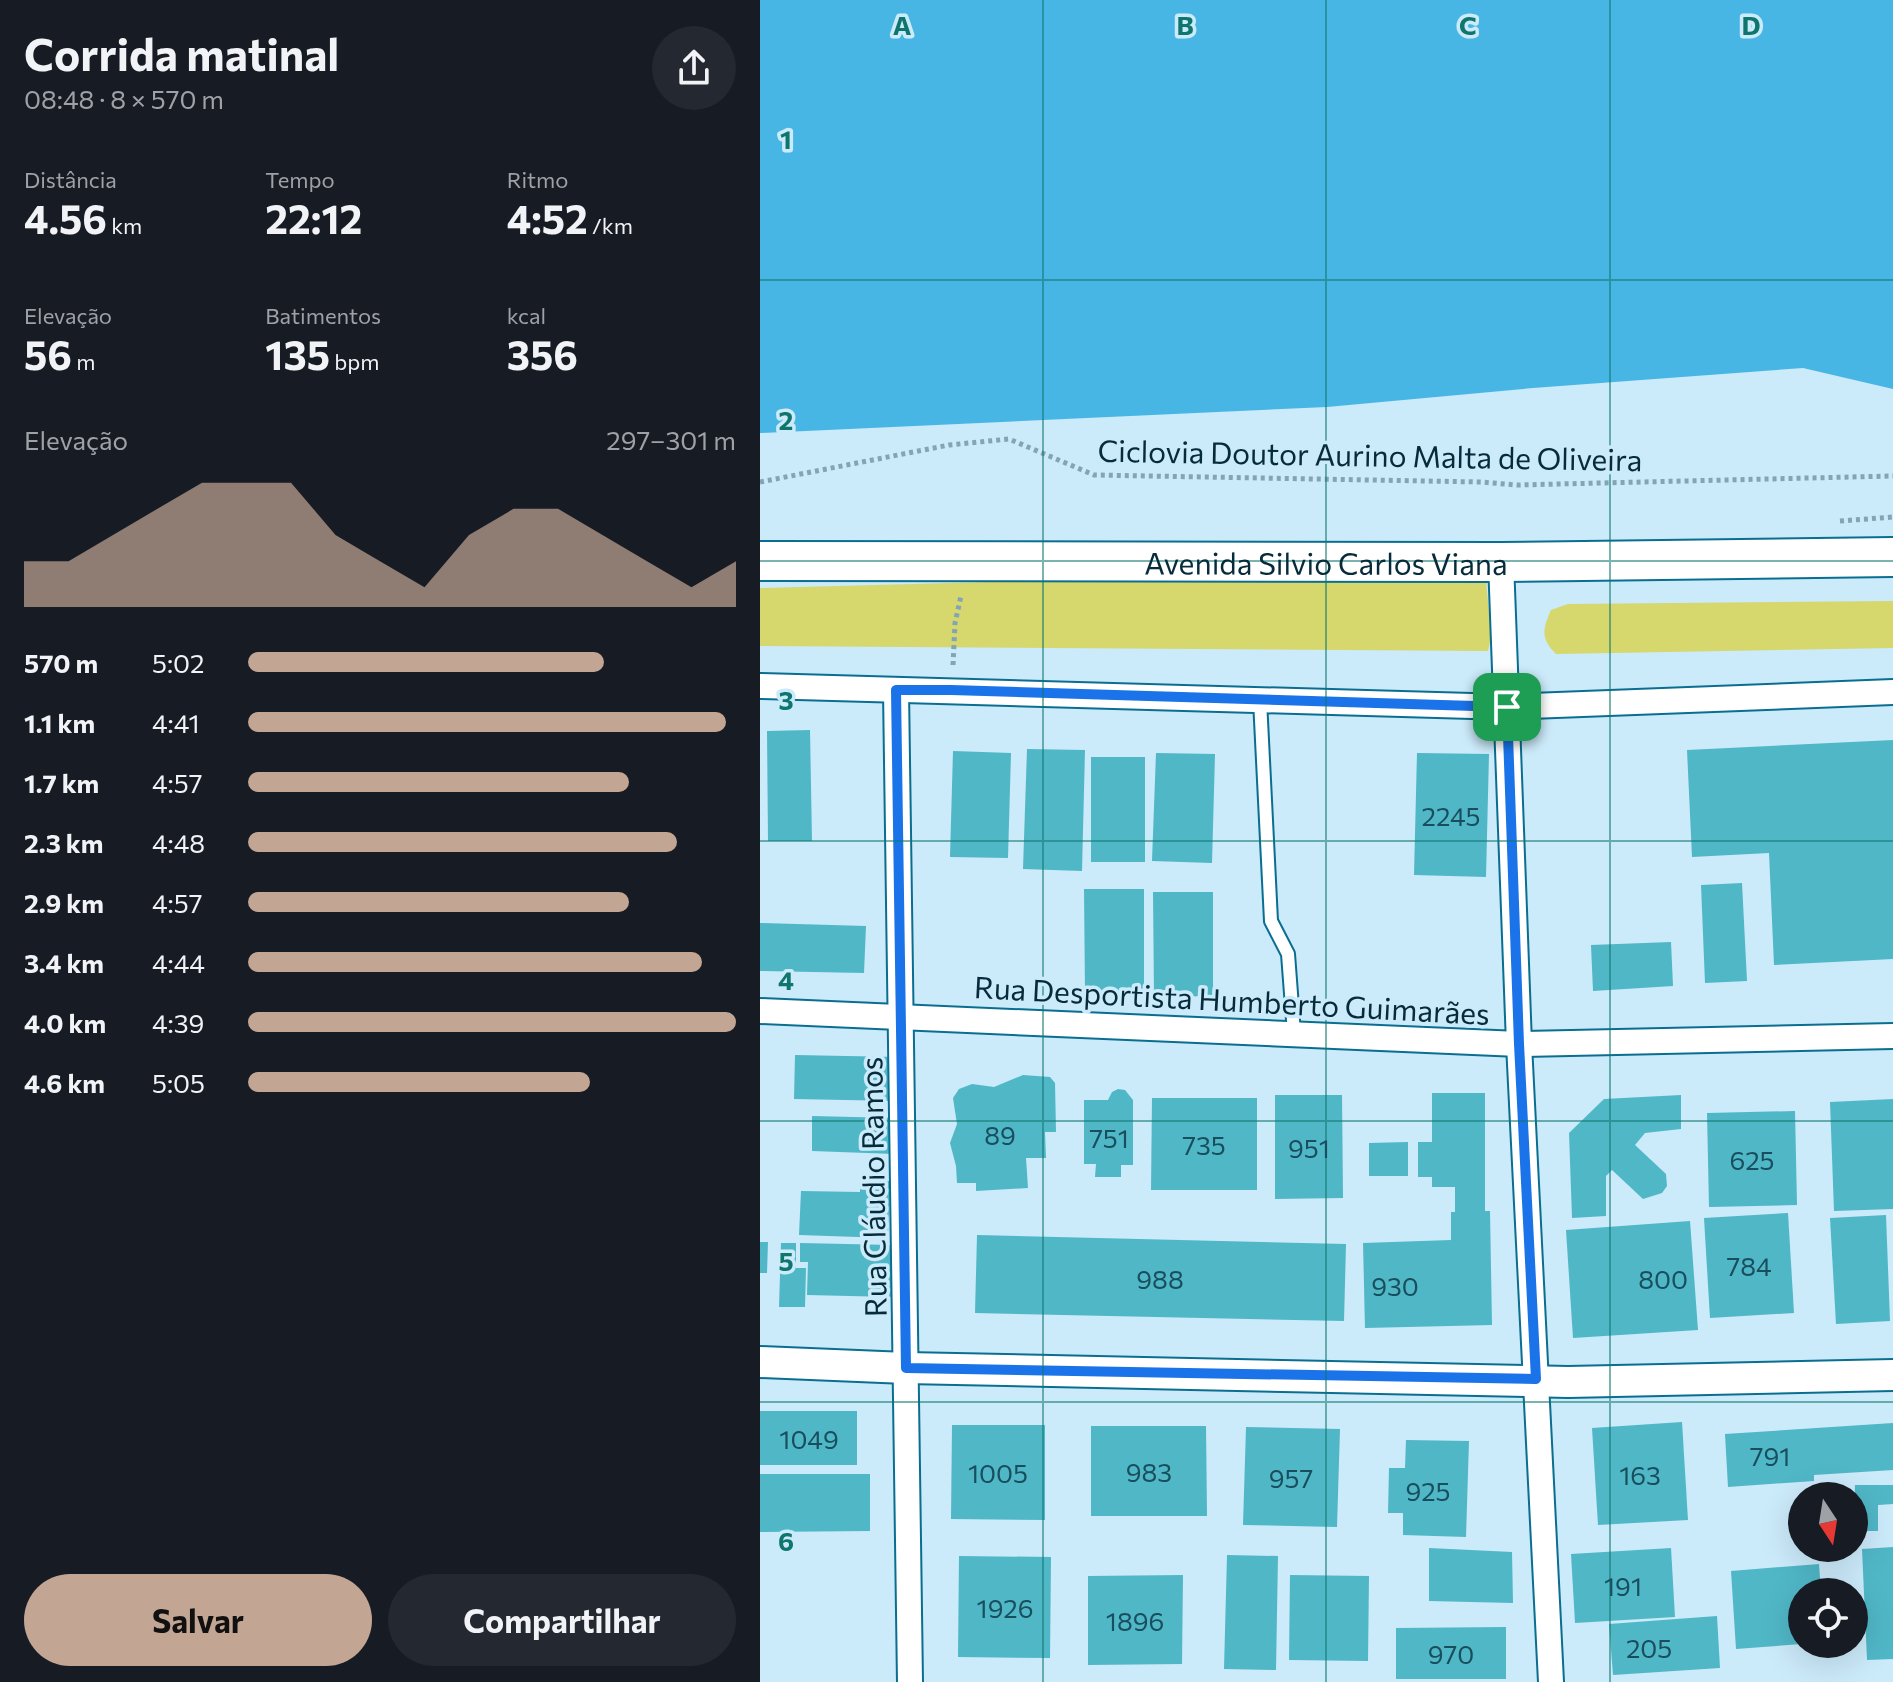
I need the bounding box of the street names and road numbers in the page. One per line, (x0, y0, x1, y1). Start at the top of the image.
street label: Ciclovia Doutor Aurino Malta de Oliveira (1097, 431, 1643, 477)
street label: Avenida Silvio Carlos Viana (1144, 543, 1508, 581)
street label: Rua Desportista Humberto Guimarães (973, 967, 1491, 1031)
street label: Rua Cláudio Ramos (851, 1056, 893, 1318)

